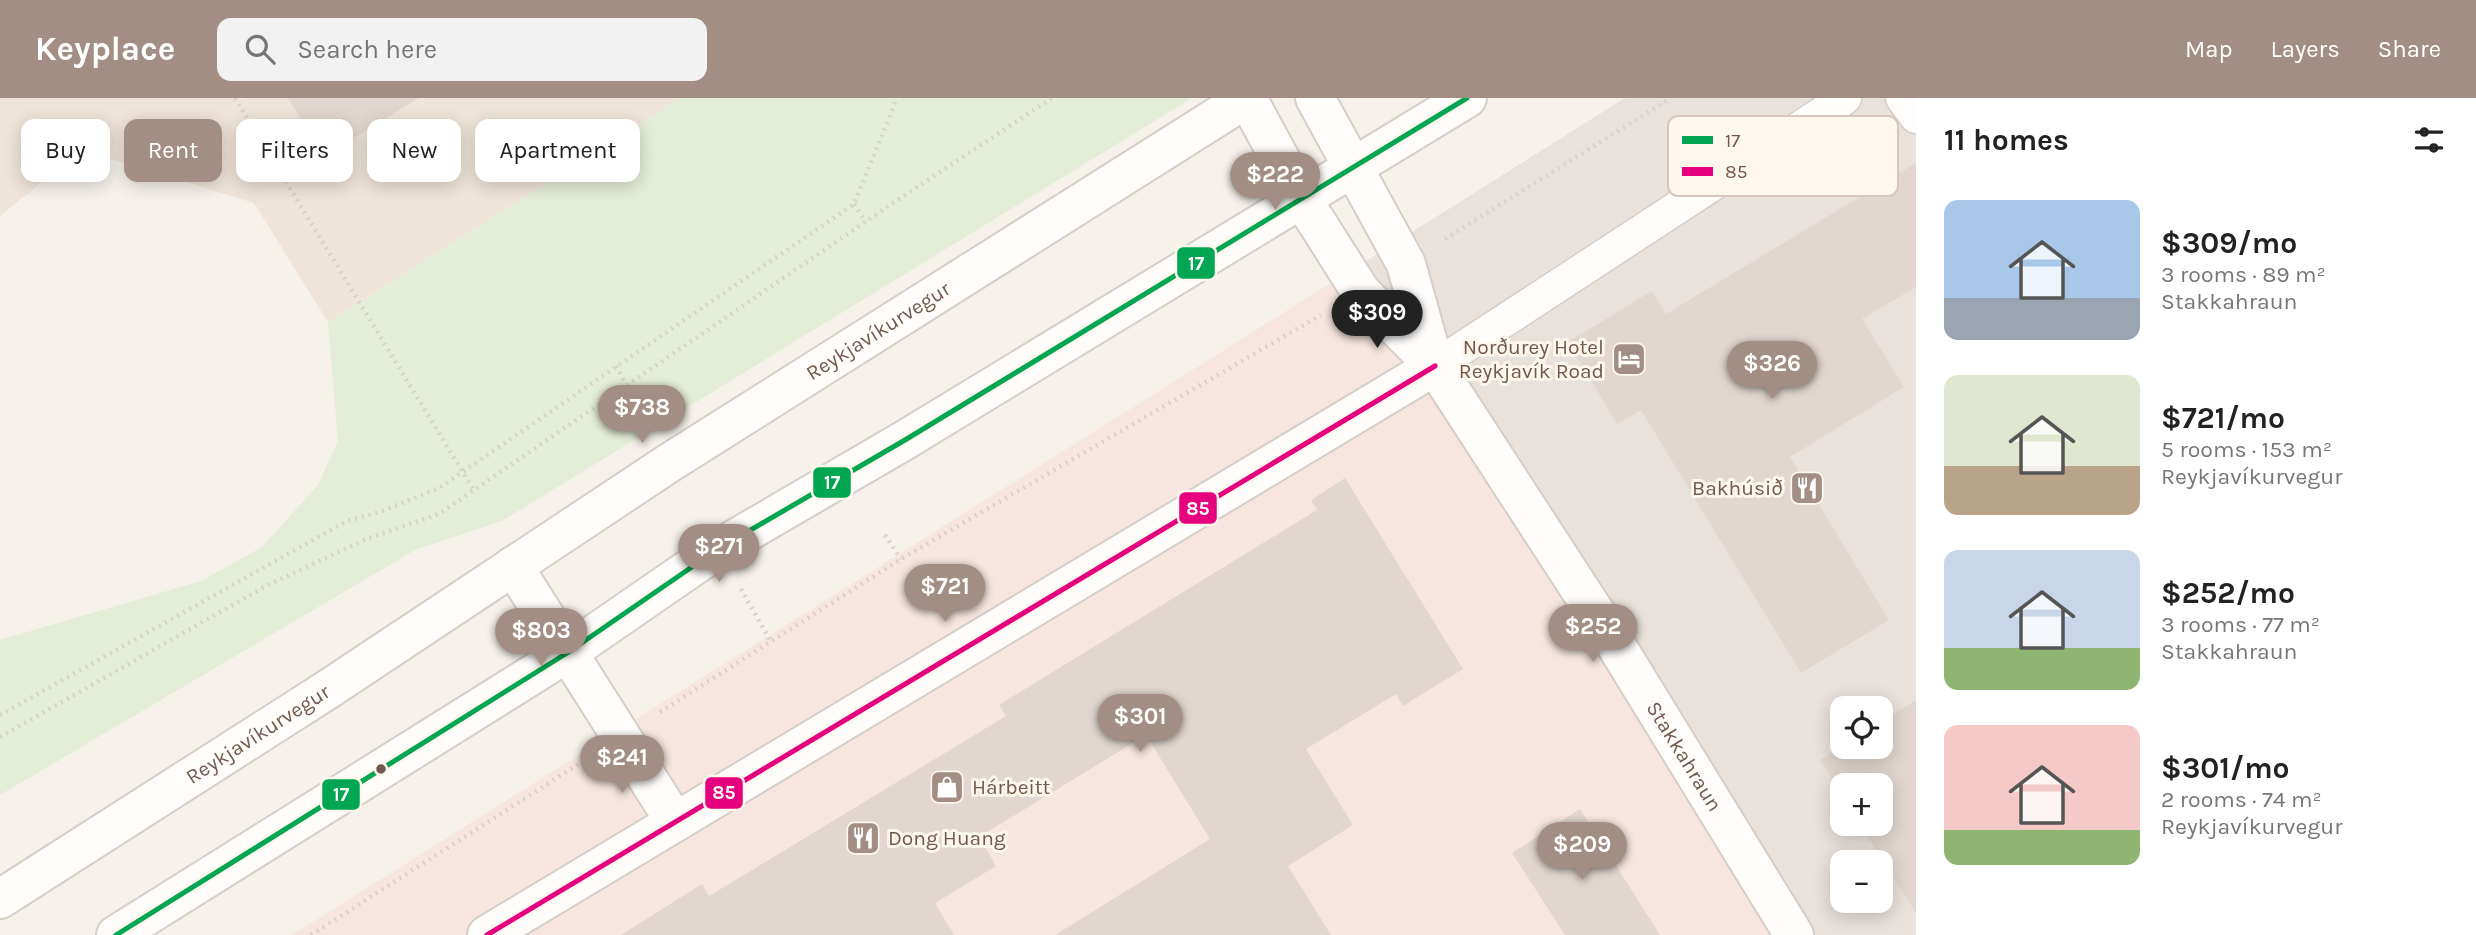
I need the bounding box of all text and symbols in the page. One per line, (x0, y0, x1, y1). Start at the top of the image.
search box (217, 18, 707, 81)
text: Keyplace (35, 30, 175, 68)
icon: search (241, 30, 279, 68)
text: Search here (297, 34, 437, 65)
text: Map (2185, 35, 2233, 63)
text: Layers (2271, 35, 2340, 63)
text: Share (2378, 35, 2441, 63)
legend (1668, 116, 1898, 196)
chip: Buy (21, 119, 110, 182)
chip: Rent (124, 119, 222, 182)
chip: Filters (236, 119, 353, 182)
chip: New (367, 119, 461, 182)
chip: Apartment (475, 119, 640, 182)
icon: filters (2410, 121, 2448, 159)
text: 11 homes (1944, 122, 2069, 158)
text: 17 (1725, 130, 1740, 152)
pin: $222 (1234, 152, 1316, 212)
text: $222 (1246, 161, 1304, 188)
text: 85 (1725, 161, 1747, 183)
text: $309/mo (2161, 225, 2297, 261)
icon: home (2000, 228, 2084, 312)
line badge: 17 (1176, 246, 1216, 280)
text: 17 (1188, 253, 1205, 275)
text: 3 rooms · 89 m² (2161, 261, 2326, 288)
street label: Reykjavíkurvegur (802, 276, 955, 385)
text: Stakkahraun (2161, 288, 2297, 315)
pin: $309 (1336, 290, 1418, 350)
text: $309 (1348, 299, 1406, 326)
place label: Norðurey Hotel Reykjavík Road (1459, 335, 1604, 383)
hotel icon: Norðurey Hotel Reykjavík Road (1610, 340, 1648, 378)
pin: $326 (1731, 342, 1813, 401)
text: $326 (1743, 350, 1801, 377)
pin: $738 (601, 386, 683, 445)
text: $738 (614, 394, 670, 421)
text: $721/mo (2161, 400, 2285, 436)
icon: home (2000, 403, 2084, 487)
text: 5 rooms · 153 m² (2161, 436, 2332, 463)
text: Reykjavíkurvegur (2161, 463, 2342, 490)
line badge: 17 (812, 466, 852, 499)
restaurant icon: Bakhúsið (1788, 469, 1826, 507)
text: 17 (824, 472, 841, 494)
place label: Bakhúsið (1692, 476, 1783, 500)
line badge: 85 (1178, 491, 1218, 525)
text: 85 (1186, 498, 1210, 520)
pin: $271 (678, 524, 760, 584)
text: $271 (694, 533, 744, 560)
pin: $721 (904, 564, 986, 624)
text: $721 (920, 573, 970, 600)
text: $252/mo (2161, 575, 2295, 611)
icon: home (2000, 578, 2084, 662)
pin: $252 (1552, 604, 1634, 664)
pin: $803 (500, 608, 582, 668)
text: 3 rooms · 77 m² (2161, 611, 2320, 638)
text: $252 (1564, 613, 1622, 640)
text: $803 (511, 617, 571, 644)
text: Stakkahraun (2161, 638, 2297, 665)
street label: Reykjavíkurvegur (181, 679, 334, 789)
pin: $301 (1099, 694, 1181, 754)
map controls (1830, 696, 1893, 913)
button: locate (1830, 696, 1893, 759)
street label: Stakkahraun (1641, 697, 1727, 816)
text: $301 (1114, 703, 1166, 730)
pin: $241 (581, 736, 663, 795)
text: $241 (596, 744, 648, 771)
text: $301/mo (2161, 750, 2290, 786)
icon: home (2000, 753, 2084, 837)
unlabelled marker (374, 762, 388, 776)
shop icon: Hárbeitt (928, 768, 966, 806)
button: + (1830, 773, 1893, 836)
place label: Hárbeitt (972, 775, 1051, 799)
line badge: 85 (704, 776, 744, 810)
line badge: 17 (321, 778, 361, 811)
text: 85 (712, 782, 736, 804)
text: 17 (333, 784, 350, 806)
text: 2 rooms · 74 m² (2161, 786, 2322, 813)
text: Reykjavíkurvegur (2161, 813, 2342, 840)
restaurant icon: Dong Huang (844, 819, 882, 857)
pin: $209 (1541, 822, 1623, 882)
place label: Dong Huang (888, 826, 1006, 850)
text: $209 (1553, 831, 1611, 858)
button: − (1830, 850, 1893, 913)

